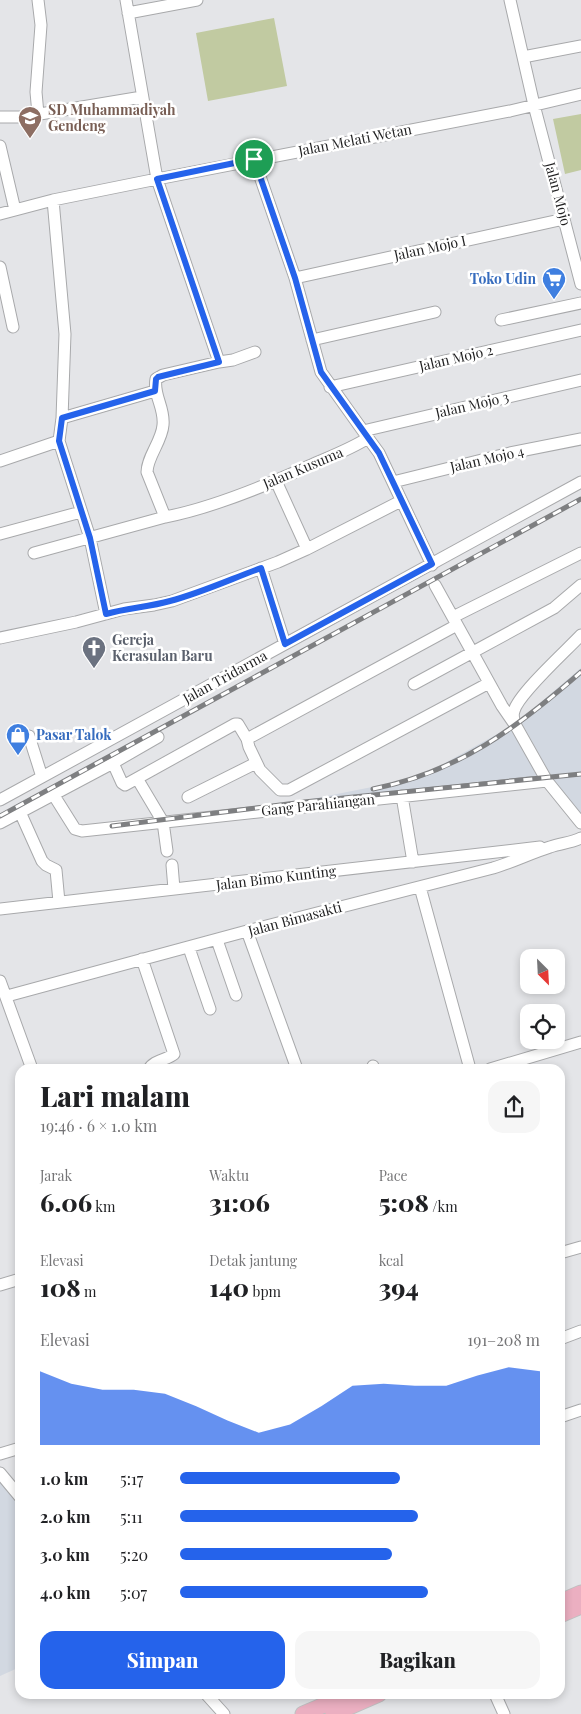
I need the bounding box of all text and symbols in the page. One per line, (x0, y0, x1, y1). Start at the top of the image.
place label: SD Muhammadiyah Gendeng (48, 100, 176, 135)
school or university icon: SD Muhammadiyah Gendeng (17, 105, 43, 139)
street label: Jalan Melati Wetan (296, 119, 414, 160)
pin (233, 138, 275, 180)
icon: arrive (240, 145, 268, 173)
street label: Jalan Mojo (541, 159, 576, 228)
street label: Jalan Mojo I (391, 231, 468, 265)
supermarket icon: Toko Udin (541, 266, 567, 300)
place label: Toko Udin (470, 269, 536, 288)
street label: Jalan Mojo 2 (416, 340, 495, 375)
street label: Jalan Mojo 3 (432, 387, 511, 422)
street label: Jalan Mojo 4 (447, 441, 526, 476)
street label: Jalan Kusuma (259, 442, 346, 493)
place label: Gereja Kerasulan Baru (112, 630, 213, 665)
church icon: Gereja Kerasulan Baru (81, 635, 107, 669)
street label: Jalan Tridarma (178, 646, 270, 708)
shop icon: Pasar Talok (5, 722, 31, 756)
place label: Pasar Talok (36, 725, 112, 744)
street label: Gang Parahiangan (260, 789, 376, 820)
street label: Jalan Bimo Kunting (214, 861, 338, 894)
street label: Jalan Bimasakti (245, 897, 344, 940)
north arrow (520, 949, 565, 994)
map controls (520, 949, 565, 1049)
button: locate (520, 1004, 565, 1049)
text: Lari malam (40, 1077, 190, 1114)
button: share (488, 1081, 540, 1133)
text: 19:46 · 6 × 1.0 km (40, 1115, 157, 1136)
text: Jarak (40, 1166, 72, 1185)
text: Waktu (209, 1166, 249, 1185)
text: Pace (379, 1166, 408, 1185)
text: 6.06 (40, 1185, 92, 1218)
text: 31:06 (209, 1185, 270, 1218)
text: 5:08 (379, 1185, 429, 1218)
text: km (92, 1197, 115, 1216)
text: /km (429, 1197, 458, 1216)
text: Elevasi (40, 1251, 84, 1270)
text: Detak jantung (209, 1251, 297, 1270)
text: kcal (379, 1251, 404, 1270)
text: 108 (40, 1270, 81, 1303)
text: 140 (209, 1270, 249, 1303)
text: 394 (379, 1270, 419, 1303)
text: m (81, 1282, 96, 1301)
text: bpm (249, 1282, 281, 1301)
text: Elevasi (40, 1329, 90, 1350)
text: 191–208 m (467, 1329, 540, 1350)
text: 1.0 km (40, 1468, 88, 1489)
text: 5:17 (120, 1468, 143, 1489)
text: 2.0 km (40, 1506, 90, 1527)
text: 5:11 (120, 1506, 143, 1527)
text: 3.0 km (40, 1544, 90, 1565)
text: 5:20 (120, 1544, 148, 1565)
text: 4.0 km (40, 1582, 90, 1603)
text: 5:07 (120, 1582, 147, 1603)
button: Simpan (40, 1631, 285, 1689)
button: Bagikan (295, 1631, 540, 1689)

